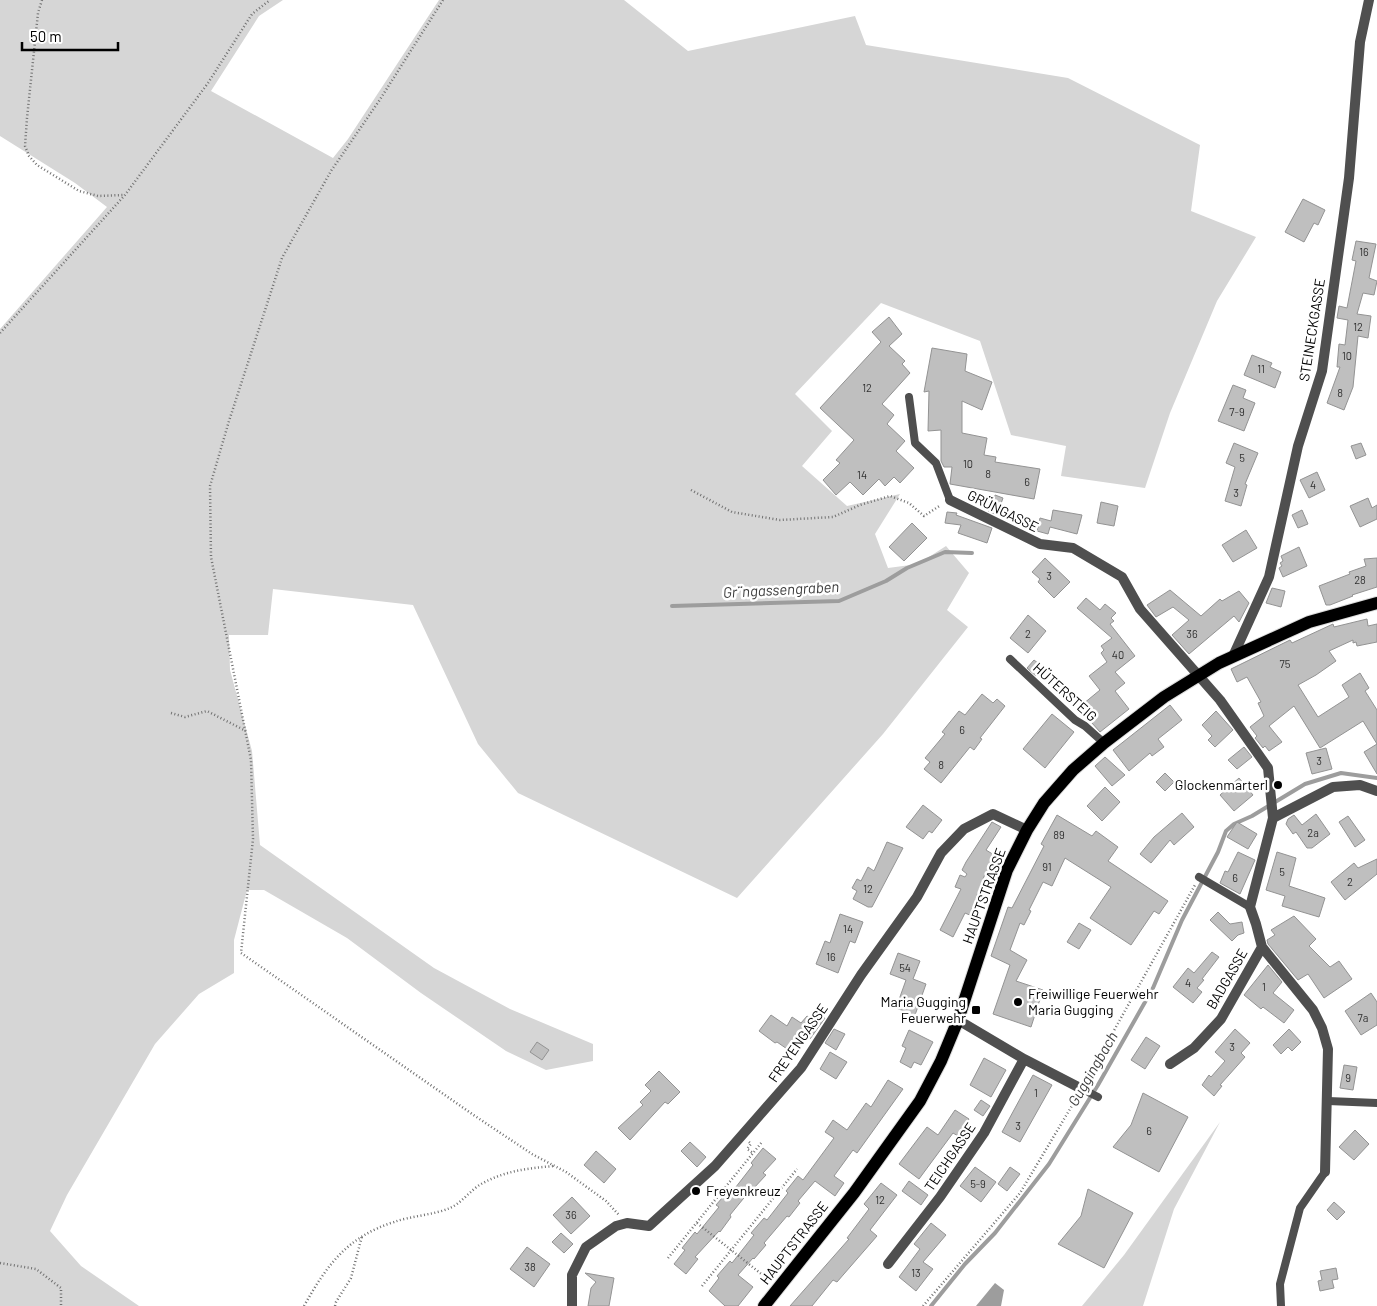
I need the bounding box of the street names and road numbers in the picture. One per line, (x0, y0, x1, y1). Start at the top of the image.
street label: STEINECKGASSE (1295, 277, 1328, 383)
street label: GRÜNGASSE (965, 486, 1042, 535)
street label: HÜTERSTEIG (1030, 659, 1101, 725)
street label: HAUPTSTRASSE (958, 846, 1009, 946)
street label: BADGASSE (1202, 946, 1251, 1012)
street label: FREYENGASSE (764, 1000, 831, 1085)
street label: TEICHGASSE (920, 1119, 979, 1194)
street label: HAUPTSTRASSE (756, 1198, 831, 1288)

